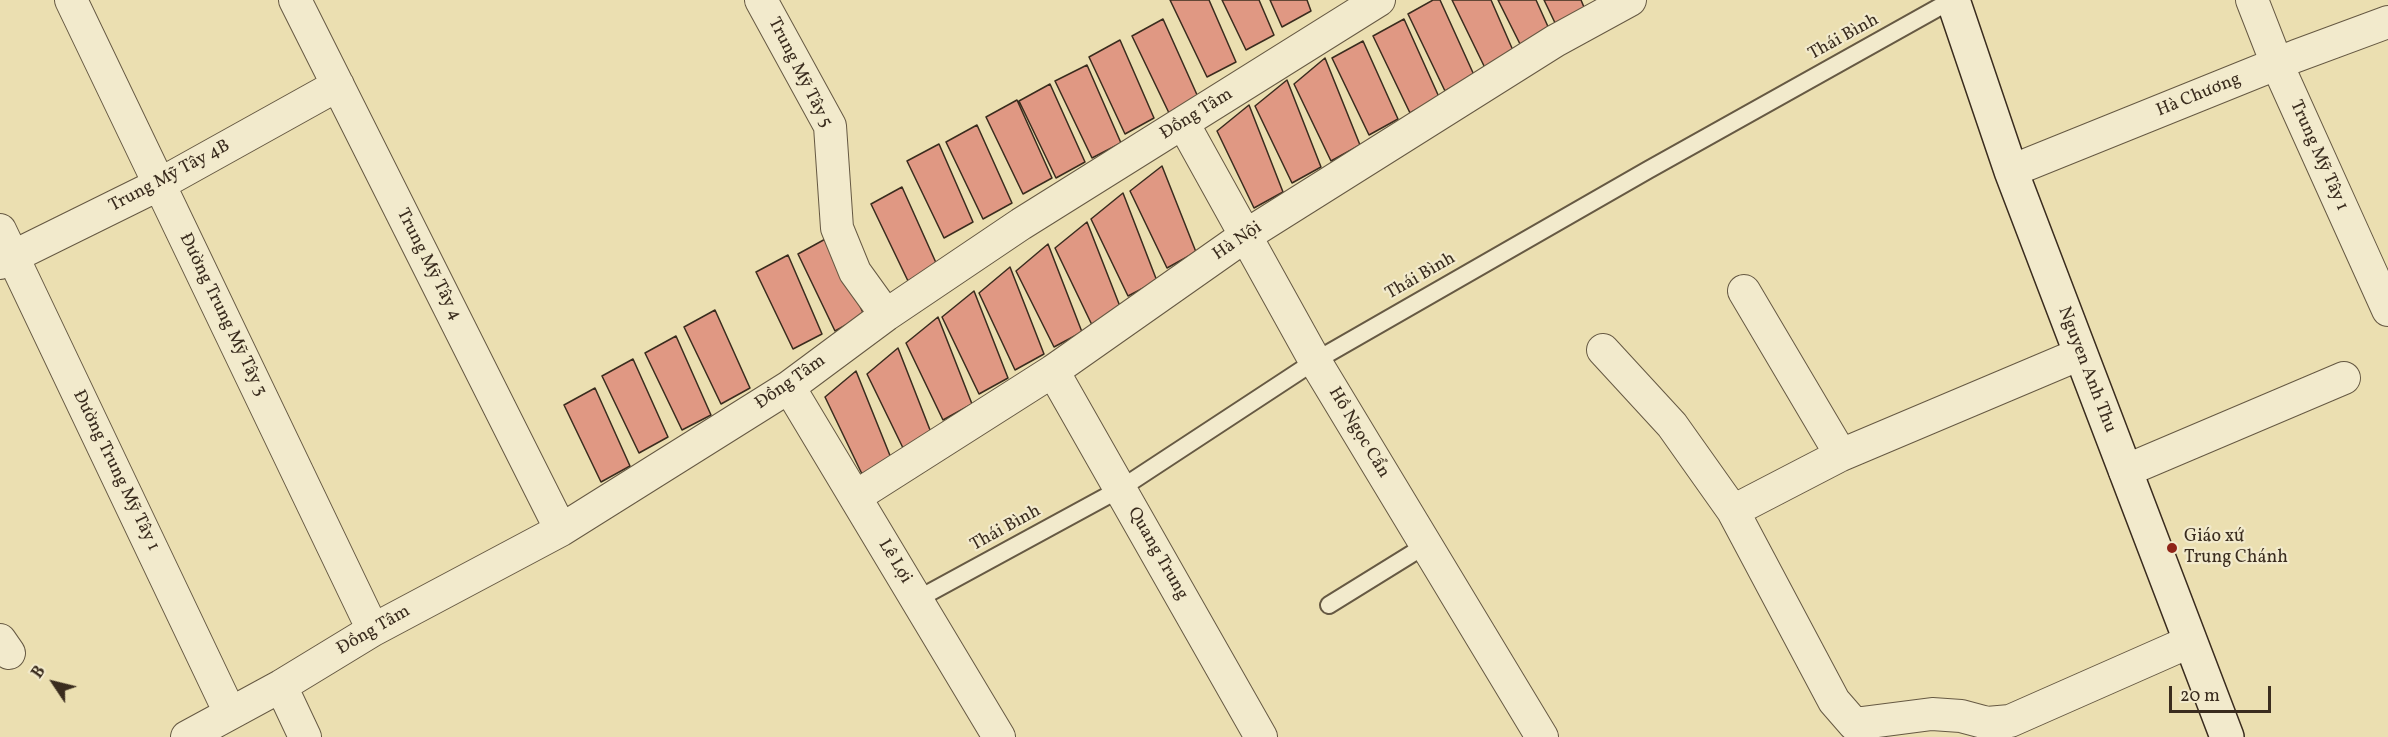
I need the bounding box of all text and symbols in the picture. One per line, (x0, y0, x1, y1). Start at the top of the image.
street label: Thái Bình (1805, 10, 1883, 66)
street label: Trung Mỹ Tây 5 (762, 14, 836, 132)
street label: Hà Chương (2154, 69, 2244, 123)
street label: Đồng Tâm (1157, 84, 1237, 146)
street label: Trung Mỹ Tây 1 (2284, 97, 2352, 215)
street label: Trung Mỹ Tây 4B (106, 136, 234, 218)
street label: Trung Mỹ Tây 4 (391, 205, 465, 325)
street label: Hà Nội (1209, 218, 1267, 266)
street label: Đường Trung Mỹ Tây 3 (173, 230, 271, 400)
street label: Thái Bình (1382, 248, 1460, 306)
street label: Nguyen Anh Thu (2052, 304, 2120, 436)
street label: Đồng Tâm (752, 351, 830, 415)
street label: Hồ Ngọc Cẩn (1322, 384, 1394, 482)
street label: Đường Trung Mỹ Tây 1 (67, 387, 163, 555)
street label: Thái Bình (967, 501, 1045, 557)
street label: Quang Trung (1122, 504, 1192, 604)
place label: Giáo xứ Trung Chánh (2184, 527, 2288, 570)
street label: Lê Lợi (872, 536, 916, 588)
marker: Giáo xứ Trung Chánh (2165, 541, 2179, 555)
street label: Đồng Tâm (333, 601, 415, 661)
north arrow (24, 653, 84, 713)
text: B (27, 662, 51, 683)
scale bar (2172, 674, 2274, 712)
text: 20 m (2180, 684, 2220, 709)

